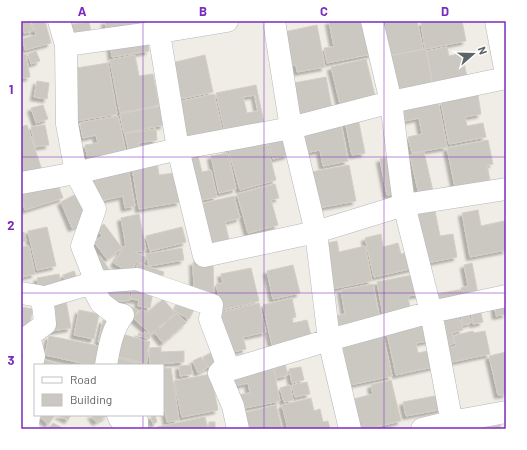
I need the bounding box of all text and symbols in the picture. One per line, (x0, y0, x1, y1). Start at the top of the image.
text: A (78, 3, 87, 19)
text: B (199, 3, 207, 19)
text: C (320, 3, 328, 19)
text: D (441, 3, 449, 19)
north arrow (453, 34, 493, 74)
text: N (476, 45, 490, 56)
text: 1 (9, 81, 13, 97)
text: 2 (7, 217, 15, 233)
text: 3 (7, 352, 15, 368)
legend (34, 364, 164, 416)
text: Road (70, 372, 97, 386)
text: Building (70, 392, 112, 406)

